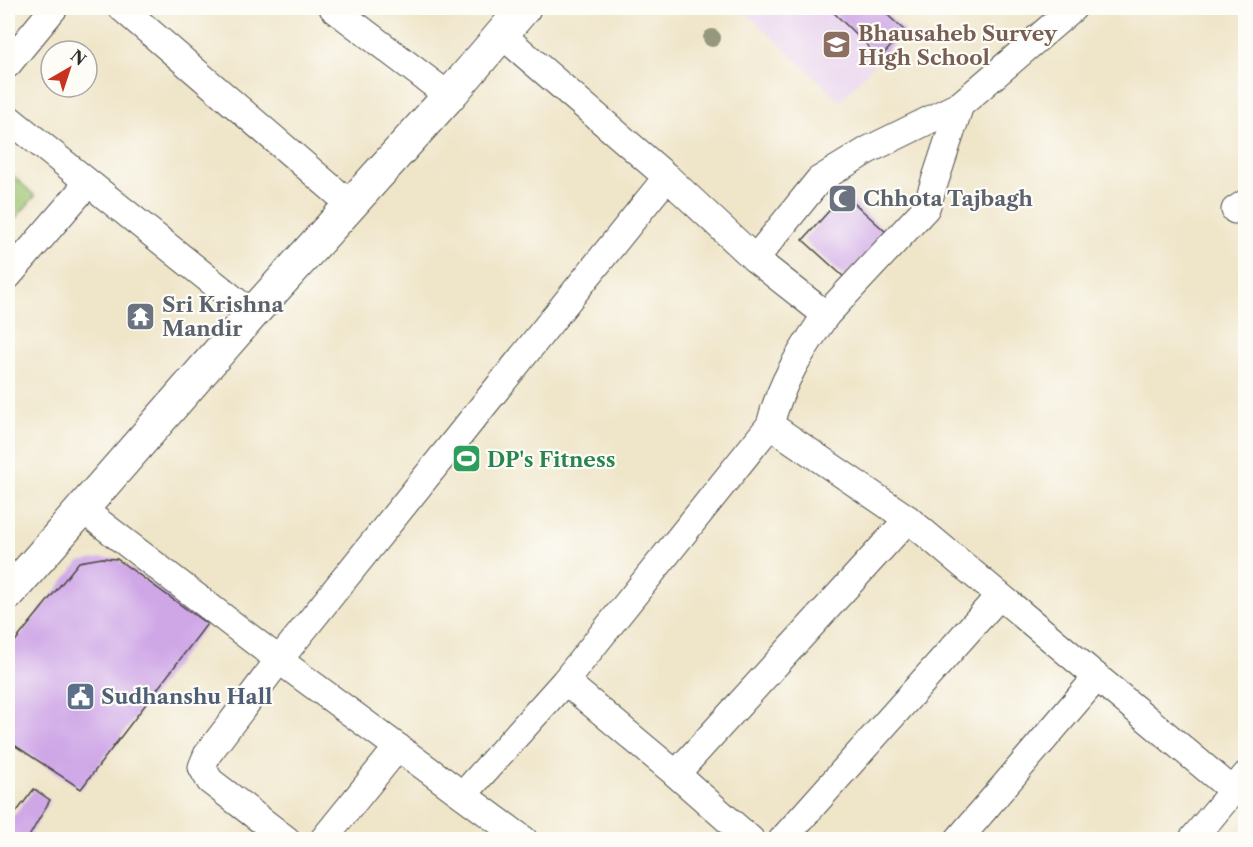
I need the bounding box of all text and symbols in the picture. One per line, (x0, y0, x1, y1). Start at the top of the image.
place label: Bhausaheb Survey High School (858, 21, 1058, 70)
school or university icon: Bhausaheb Survey High School (821, 29, 853, 61)
north arrow (39, 39, 99, 99)
text: N (67, 45, 90, 70)
mosque icon: Chhota Tajbagh (826, 182, 858, 214)
place label: Chhota Tajbagh (863, 186, 1034, 211)
place label: Sri Krishna Mandir (162, 292, 285, 341)
temple icon: Sri Krishna Mandir (125, 300, 157, 332)
sports icon: DP's Fitness (450, 443, 482, 475)
place label: DP's Fitness (487, 447, 615, 472)
public building icon: Sudhanshu Hall (64, 680, 96, 712)
place label: Sudhanshu Hall (101, 684, 273, 709)

